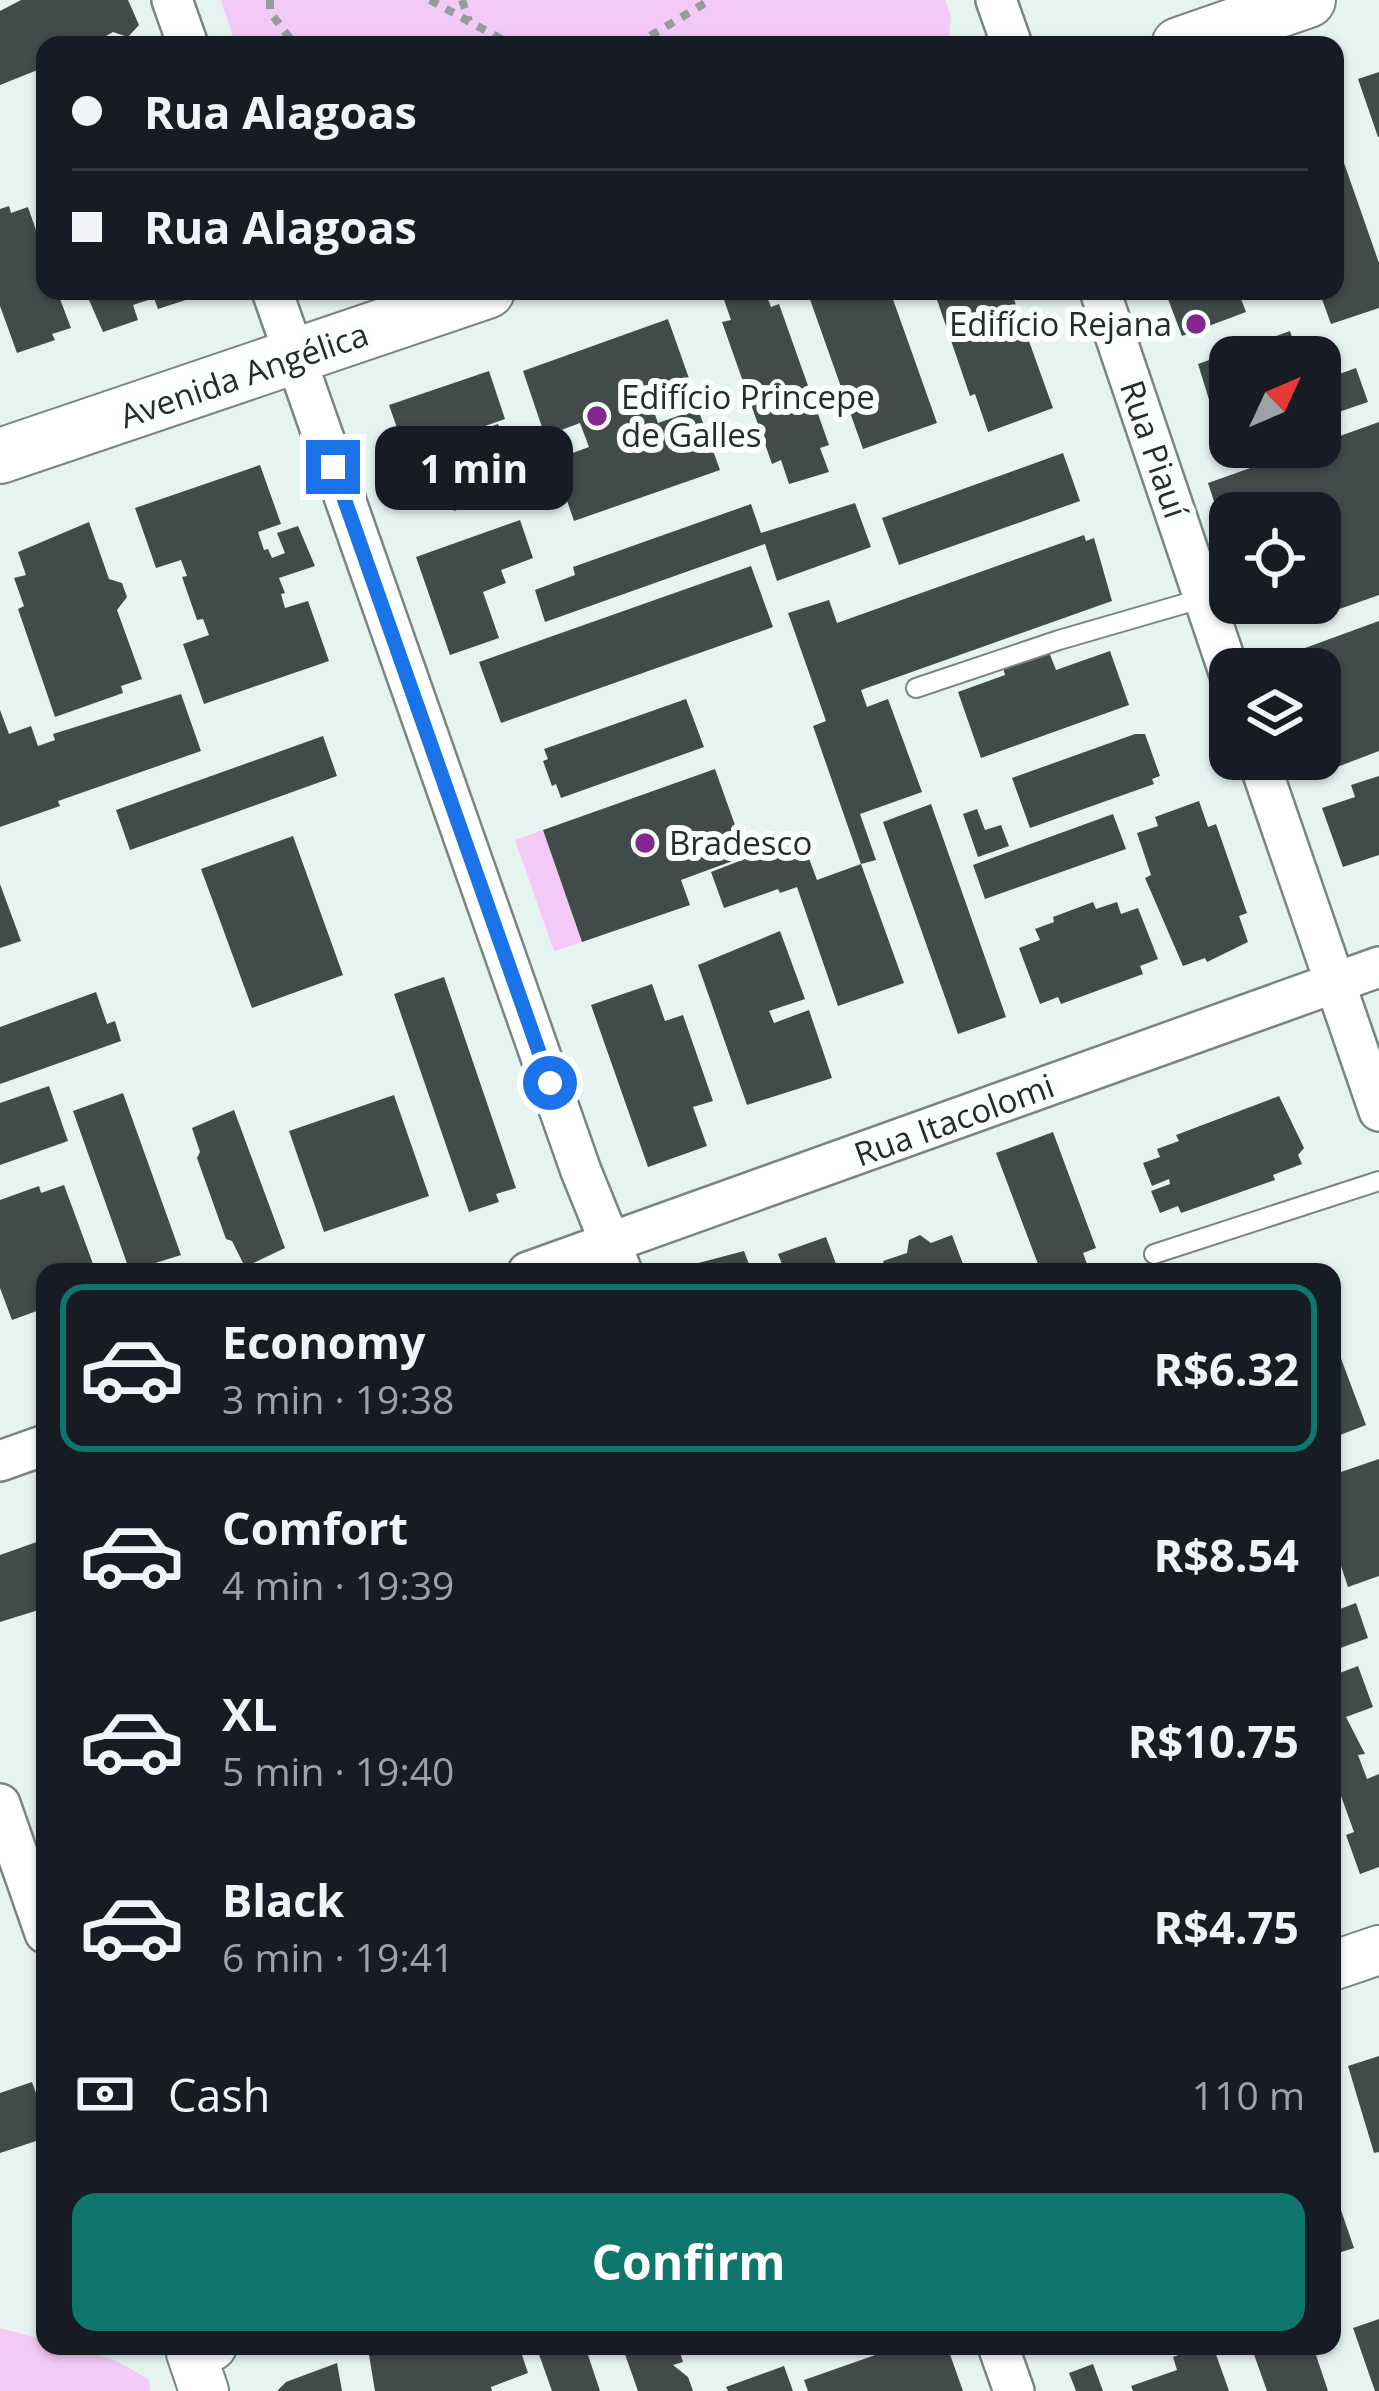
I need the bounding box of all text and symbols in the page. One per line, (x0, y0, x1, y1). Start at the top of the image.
text: Rua Alagoas (144, 81, 417, 142)
text: Rua Alagoas (144, 196, 417, 257)
place label: Edifício Rejana (949, 301, 1172, 346)
street label: Avenida Angélica (114, 311, 374, 438)
marker: Edifício Rejana (1183, 311, 1209, 337)
north arrow (1209, 336, 1341, 468)
map controls (1209, 336, 1341, 780)
place label: Edifício Princepe de Galles (621, 374, 875, 457)
street label: Rua Piauí (1110, 374, 1199, 524)
marker: Edifício Princepe de Galles (584, 403, 610, 429)
callout: 1 min (375, 425, 573, 509)
route end (306, 440, 360, 494)
text: 1 min (420, 441, 528, 494)
button: locate (1209, 492, 1341, 624)
button: layers (1209, 648, 1341, 780)
place label: Bradesco (669, 820, 812, 865)
marker: Bradesco (632, 830, 658, 856)
route start (523, 1056, 577, 1110)
street label: Rua Itacolomi (848, 1063, 1060, 1177)
text: Economy (222, 1311, 425, 1372)
icon: car (78, 1314, 186, 1422)
text: R$6.32 (1154, 1338, 1299, 1399)
text: 3 min · 19:38 (222, 1372, 454, 1425)
text: Comfort (222, 1497, 408, 1558)
icon: car (78, 1500, 186, 1608)
text: R$8.54 (1154, 1524, 1299, 1585)
text: 4 min · 19:39 (222, 1558, 454, 1611)
text: XL (222, 1683, 277, 1744)
icon: car (78, 1686, 186, 1794)
text: R$10.75 (1128, 1710, 1299, 1771)
text: 5 min · 19:40 (222, 1744, 454, 1797)
text: Black (222, 1869, 344, 1930)
icon: car (78, 1872, 186, 1980)
text: R$4.75 (1154, 1896, 1299, 1957)
text: 6 min · 19:41 (222, 1930, 454, 1983)
icon: cash (72, 2061, 138, 2127)
text: Cash (168, 2064, 270, 2125)
text: 110 m (1192, 2068, 1305, 2121)
button: Confirm (72, 2193, 1305, 2331)

